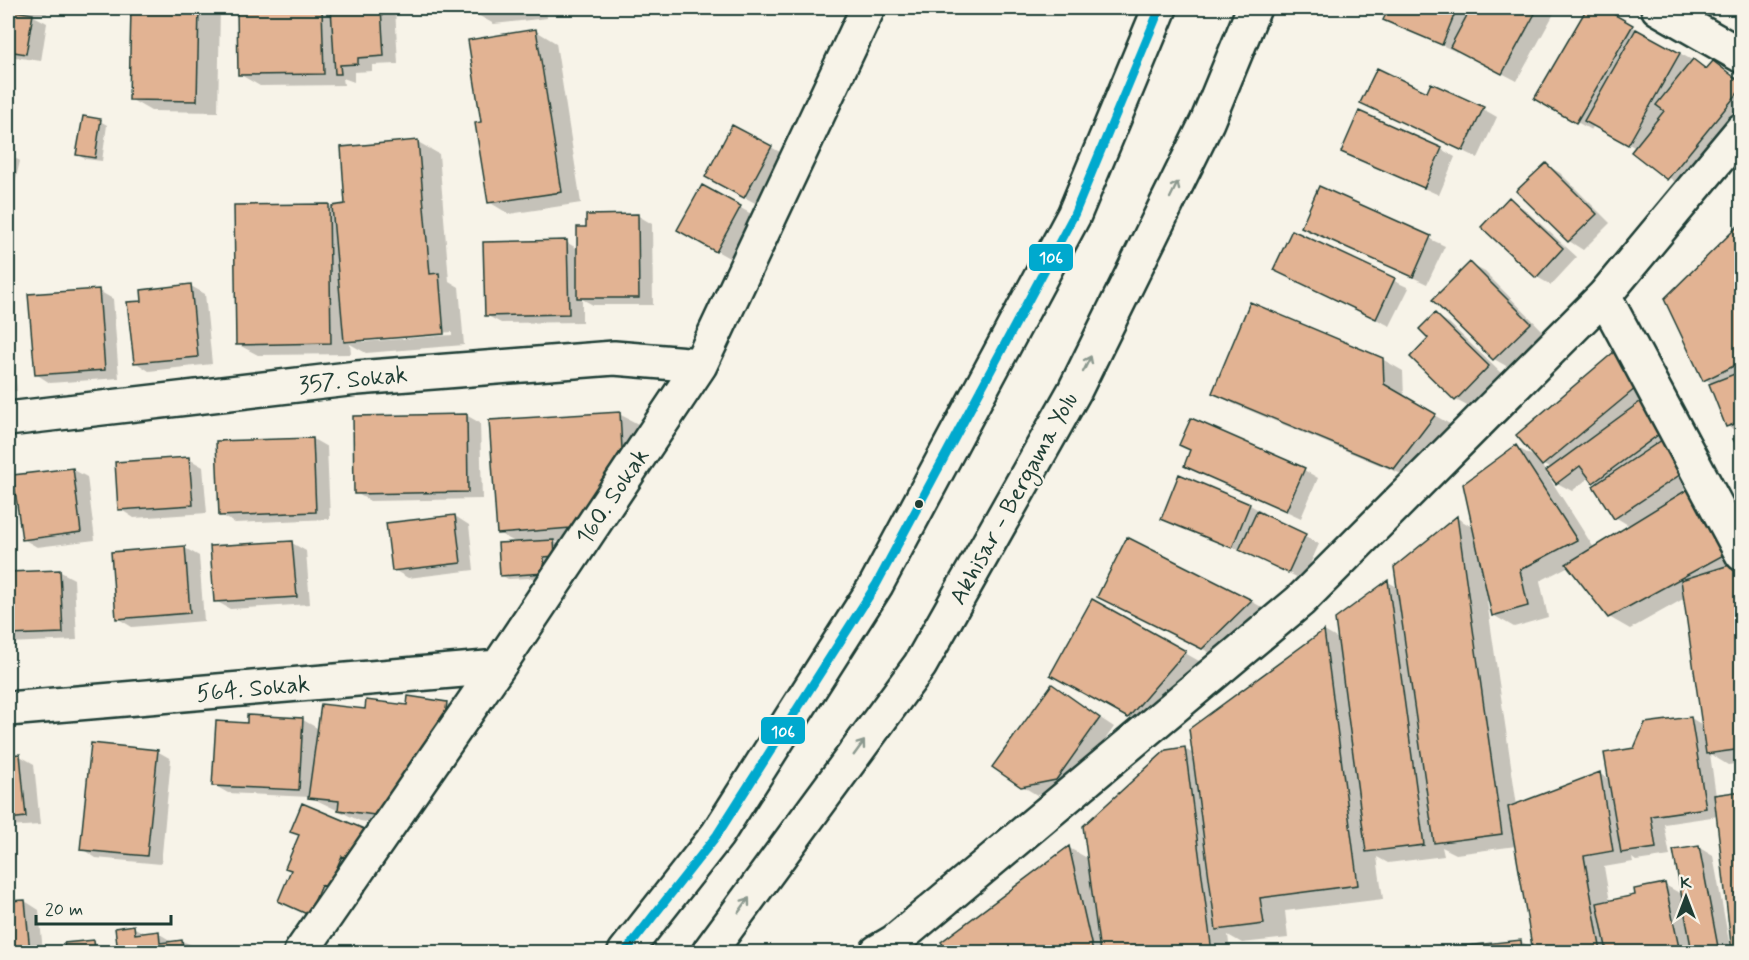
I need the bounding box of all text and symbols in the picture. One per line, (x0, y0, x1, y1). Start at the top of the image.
one-way arrow (1169, 181, 1180, 199)
line badge: 106 (1028, 243, 1074, 272)
text: 106 (1039, 248, 1063, 269)
one-way arrow (1082, 356, 1094, 374)
street label: 357. Sokak (297, 359, 409, 402)
street label: Akhisar - Bergama Yolu (943, 387, 1087, 611)
street label: 160. Sokak (569, 442, 657, 551)
unlabelled marker (913, 498, 925, 510)
street label: 564. Sokak (195, 669, 311, 710)
line badge: 106 (760, 716, 806, 745)
text: 106 (771, 722, 795, 743)
one-way arrow (853, 740, 865, 756)
north arrow (1656, 867, 1716, 927)
text: K (1680, 873, 1692, 894)
scale bar (36, 888, 171, 926)
text: 20 m (45, 898, 83, 922)
one-way arrow (738, 898, 750, 914)

